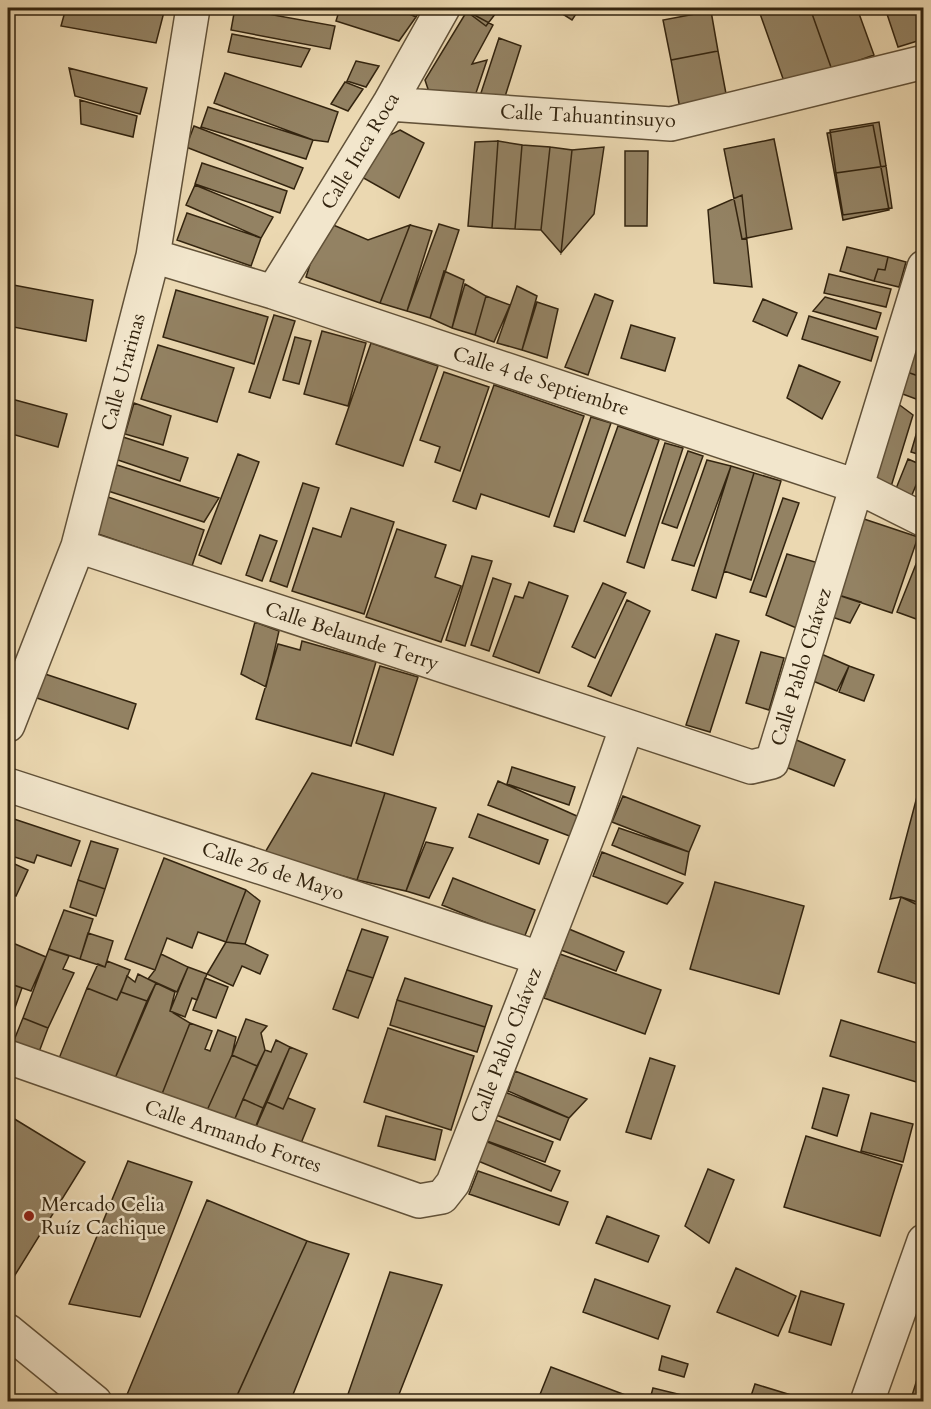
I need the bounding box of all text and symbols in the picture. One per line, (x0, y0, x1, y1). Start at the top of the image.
street label: Calle Inca Roca (314, 87, 406, 215)
street label: Calle Tahuantinsuyo (499, 98, 677, 134)
street label: Calle Urarinas (94, 310, 152, 434)
street label: Calle 4 de Septiembre (449, 340, 633, 422)
street label: Calle Pablo Chávez (764, 585, 838, 749)
street label: Calle Belaunde Terry (262, 595, 443, 677)
street label: Calle 26 de Mayo (198, 835, 348, 907)
street label: Calle Pablo Chávez (464, 964, 548, 1126)
street label: Calle Armando Fortes (141, 1093, 325, 1179)
place label: Mercado Celia Ruíz Cachique (41, 1191, 166, 1241)
marker: Mercado Celia Ruíz Cachique (22, 1209, 36, 1223)

